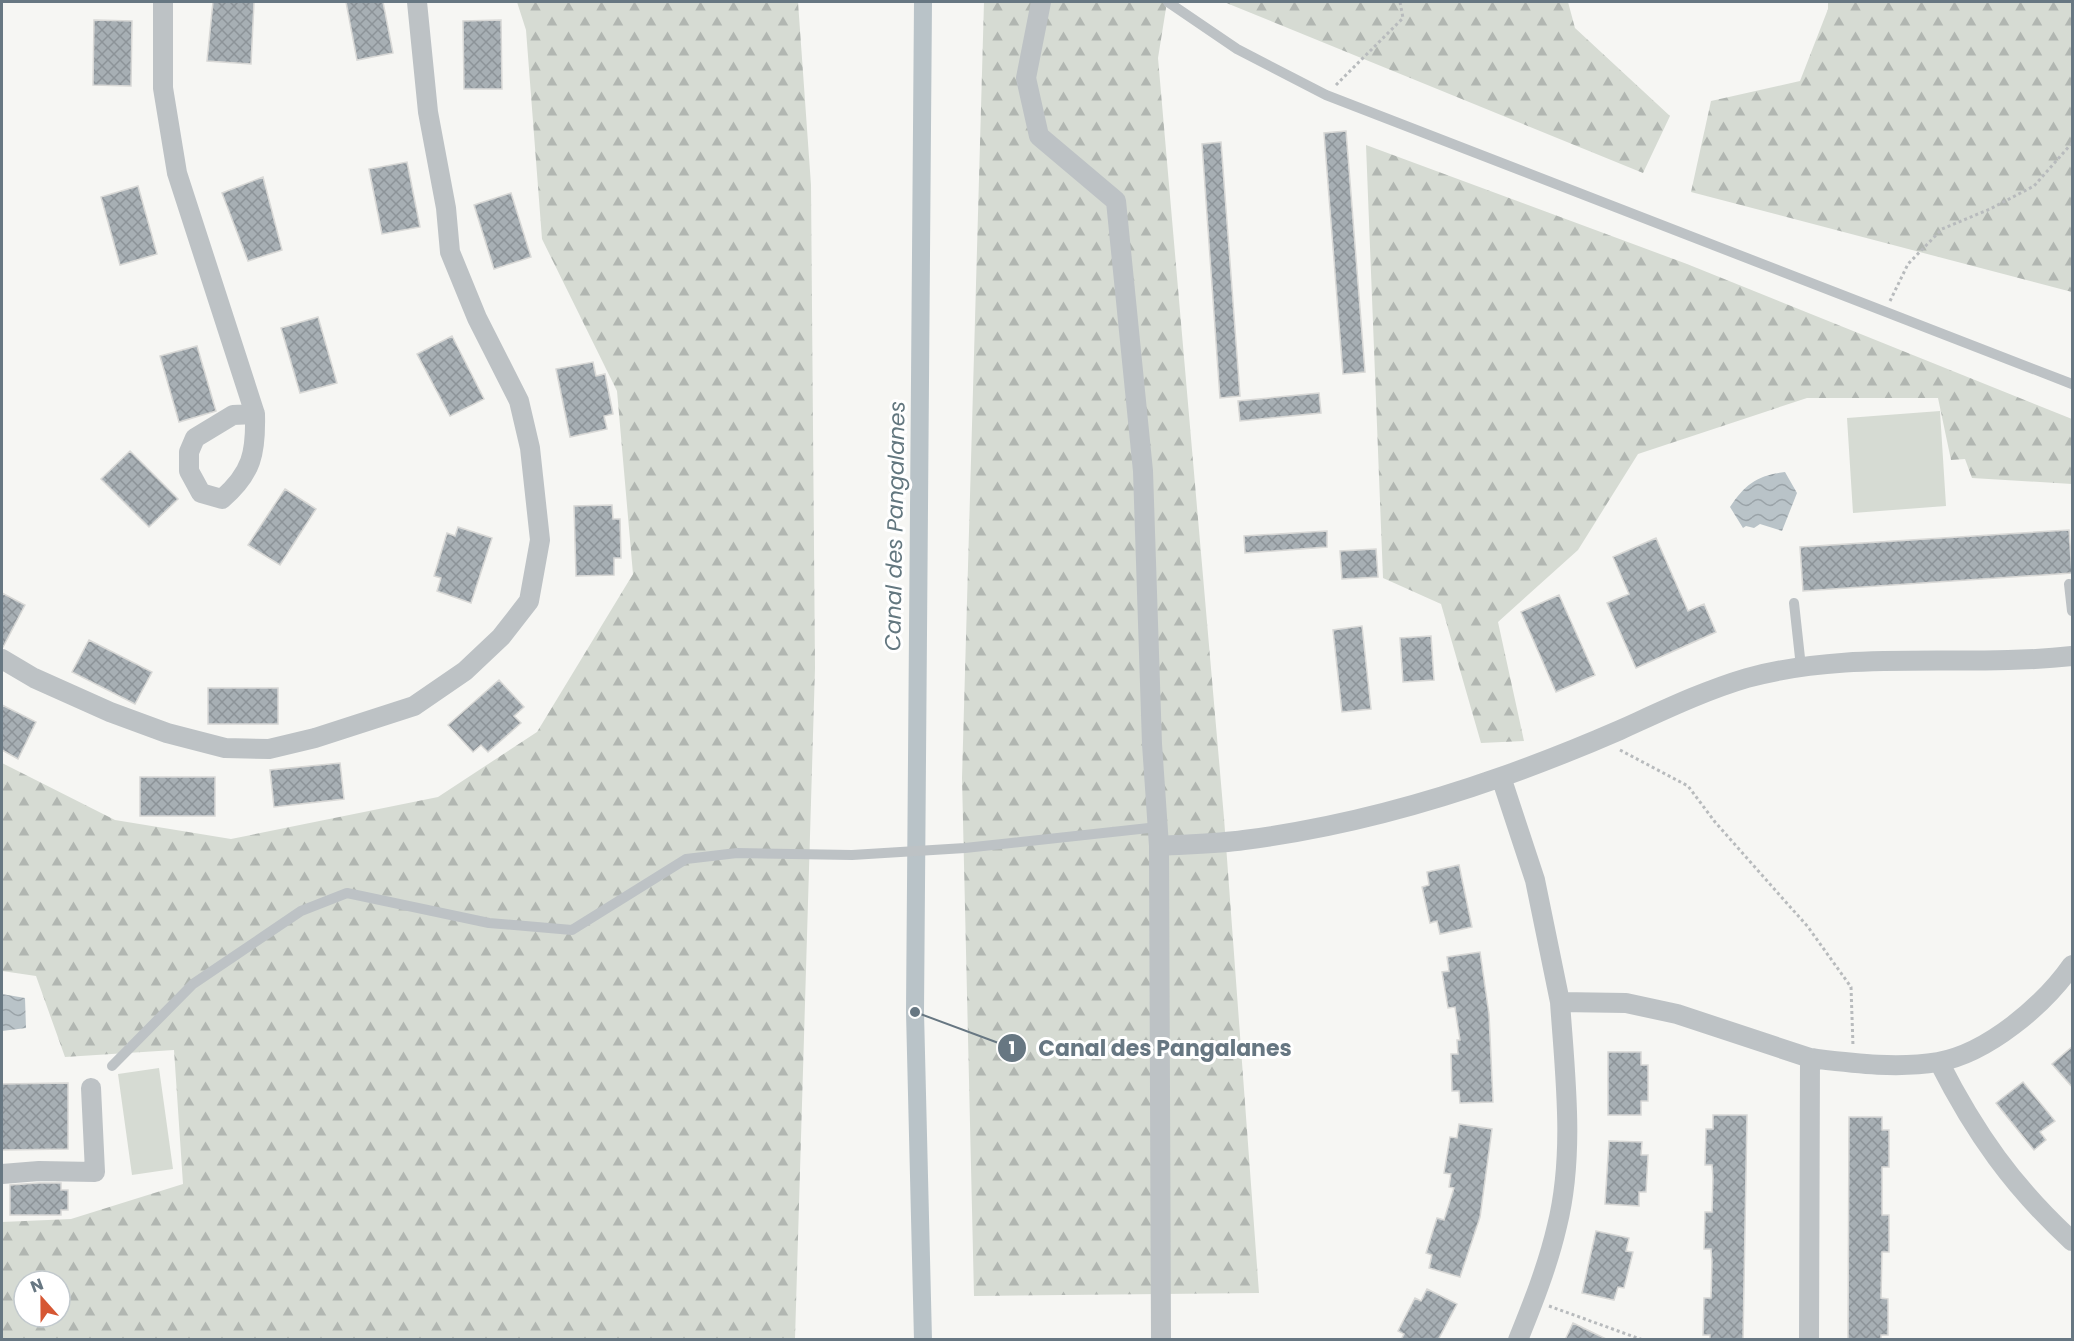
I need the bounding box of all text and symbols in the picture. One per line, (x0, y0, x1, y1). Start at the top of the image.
water label: Canal des Pangalanes (877, 401, 913, 651)
callout: Canal des Pangalanes (997, 1028, 1304, 1068)
text: Canal des Pangalanes (1038, 1033, 1292, 1064)
text: 1 (1009, 1035, 1015, 1060)
north arrow (12, 1269, 72, 1329)
text: N (27, 1273, 47, 1298)

